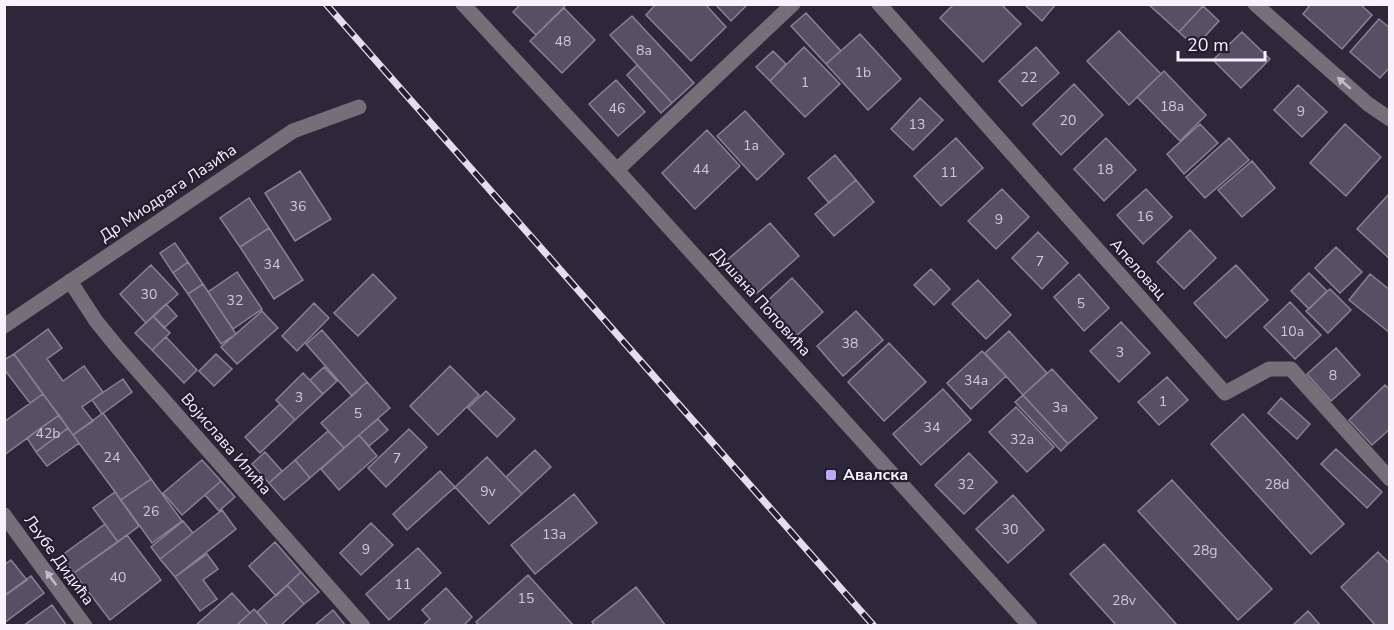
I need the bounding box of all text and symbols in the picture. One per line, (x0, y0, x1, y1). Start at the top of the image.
scale bar (1178, 24, 1265, 62)
house number: 48 (555, 32, 571, 51)
text: 20 m (1187, 33, 1229, 57)
house number: 8a (636, 41, 652, 60)
house number: 1b (855, 63, 871, 82)
house number: 22 (1021, 68, 1037, 87)
house number: 1 (801, 73, 809, 92)
one-way arrow (1337, 77, 1352, 90)
house number: 18a (1160, 97, 1184, 116)
house number: 46 (609, 99, 625, 118)
house number: 9 (1297, 102, 1305, 121)
house number: 20 (1060, 111, 1076, 130)
house number: 13 (909, 115, 925, 134)
house number: 1a (743, 136, 759, 155)
street label: Др Миодрага Лазића (95, 139, 241, 247)
house number: 44 (693, 160, 709, 179)
house number: 18 (1097, 160, 1113, 179)
house number: 11 (941, 163, 957, 182)
house number: 36 (290, 197, 306, 216)
house number: 16 (1137, 207, 1153, 226)
house number: 9 (995, 210, 1003, 229)
street label: Апеловац (1105, 234, 1172, 304)
street label: Душана Поповића (706, 243, 816, 361)
house number: 7 (1036, 252, 1044, 271)
house number: 34 (264, 255, 280, 274)
house number: 30 (141, 285, 157, 304)
house number: 32 (227, 291, 243, 310)
house number: 5 (1077, 294, 1085, 313)
house number: 10a (1280, 322, 1304, 341)
house number: 38 (842, 334, 858, 353)
house number: 3 (1116, 343, 1124, 362)
house number: 8 (1329, 366, 1337, 385)
house number: 34a (964, 371, 988, 390)
street label: Војислава Илића (176, 388, 276, 500)
house number: 3 (295, 388, 303, 407)
house number: 1 (1159, 392, 1167, 411)
house number: 3a (1052, 398, 1068, 417)
house number: 5 (354, 404, 362, 423)
house number: 34 (924, 418, 940, 437)
house number: 42b (36, 424, 60, 443)
house number: 32a (1010, 430, 1034, 449)
house number: 24 (104, 448, 120, 467)
house number: 7 (393, 449, 401, 468)
place label: Авалска (843, 464, 908, 486)
marker: Авалска (824, 468, 838, 482)
house number: 32 (958, 475, 974, 494)
house number: 28d (1265, 475, 1289, 494)
house number: 9v (480, 482, 497, 501)
house number: 26 (143, 502, 159, 521)
street label: Љубе Дидића (19, 510, 99, 610)
house number: 30 (1002, 520, 1018, 539)
house number: 13a (542, 525, 566, 544)
house number: 9 (362, 540, 370, 559)
house number: 28g (1192, 541, 1218, 560)
house number: 40 (110, 568, 126, 587)
one-way arrow (45, 571, 57, 586)
house number: 11 (395, 575, 411, 594)
house number: 15 (518, 589, 534, 608)
house number: 28v (1112, 591, 1137, 610)

